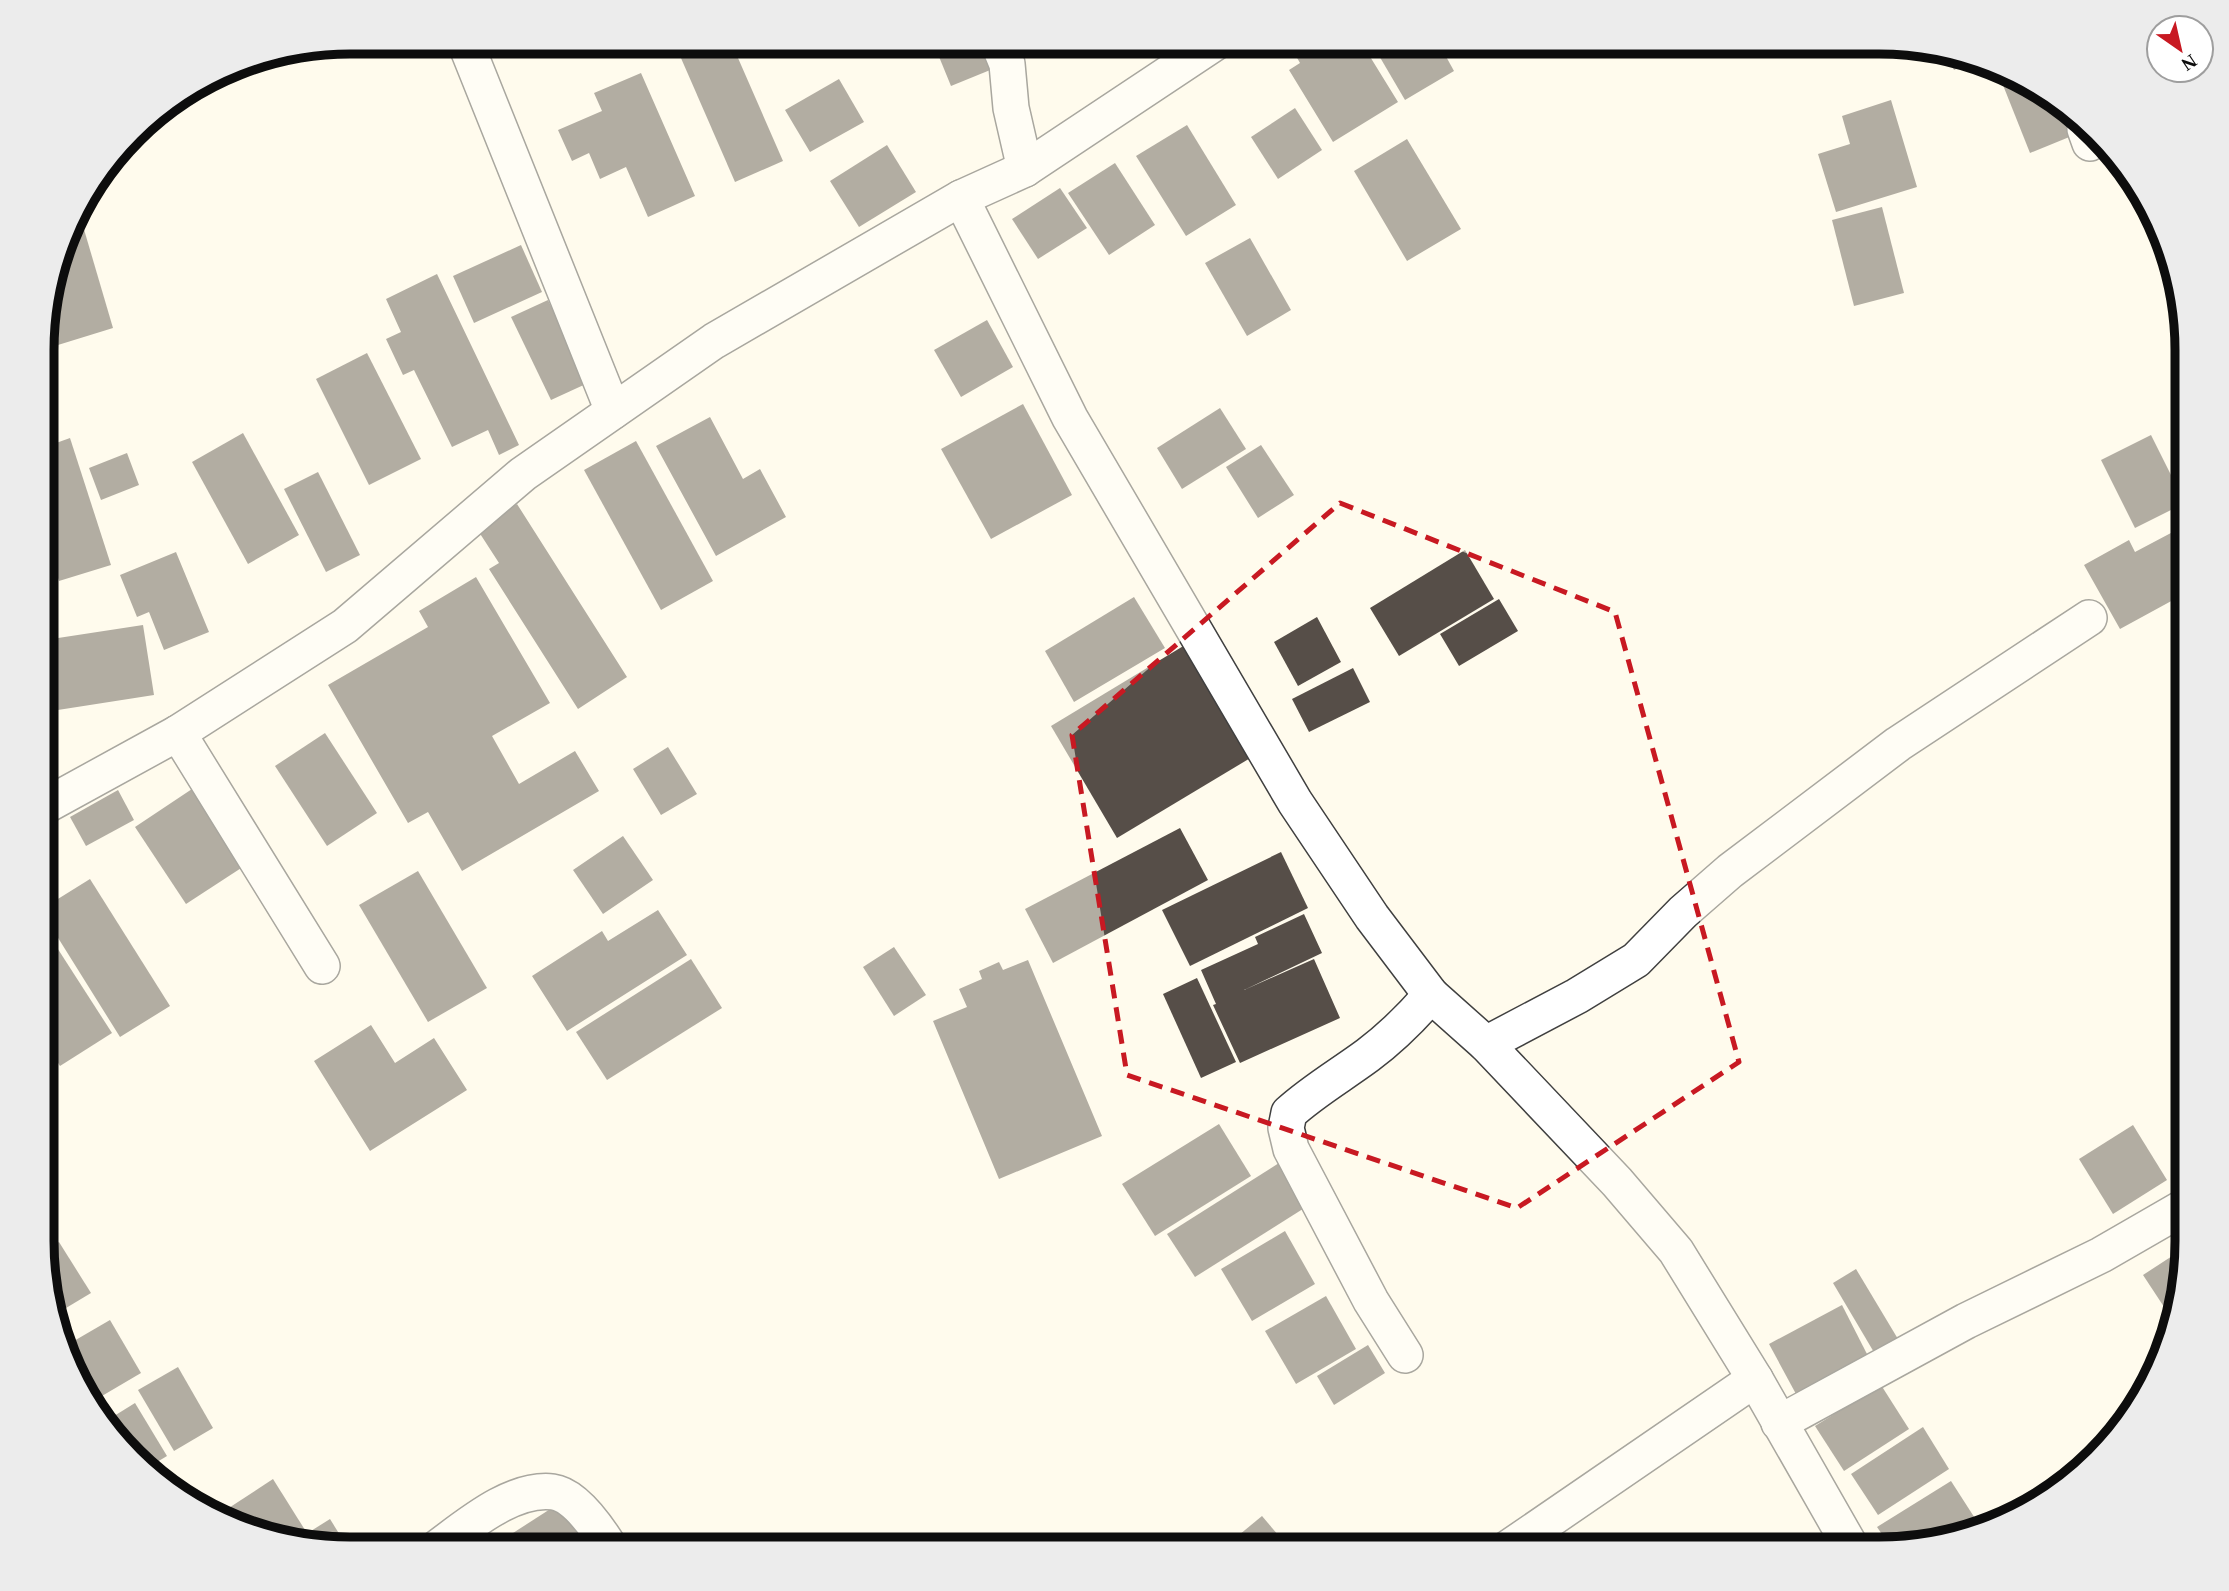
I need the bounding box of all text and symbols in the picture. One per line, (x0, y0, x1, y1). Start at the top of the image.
north arrow (2145, 14, 2215, 84)
text: N (2177, 50, 2201, 75)

